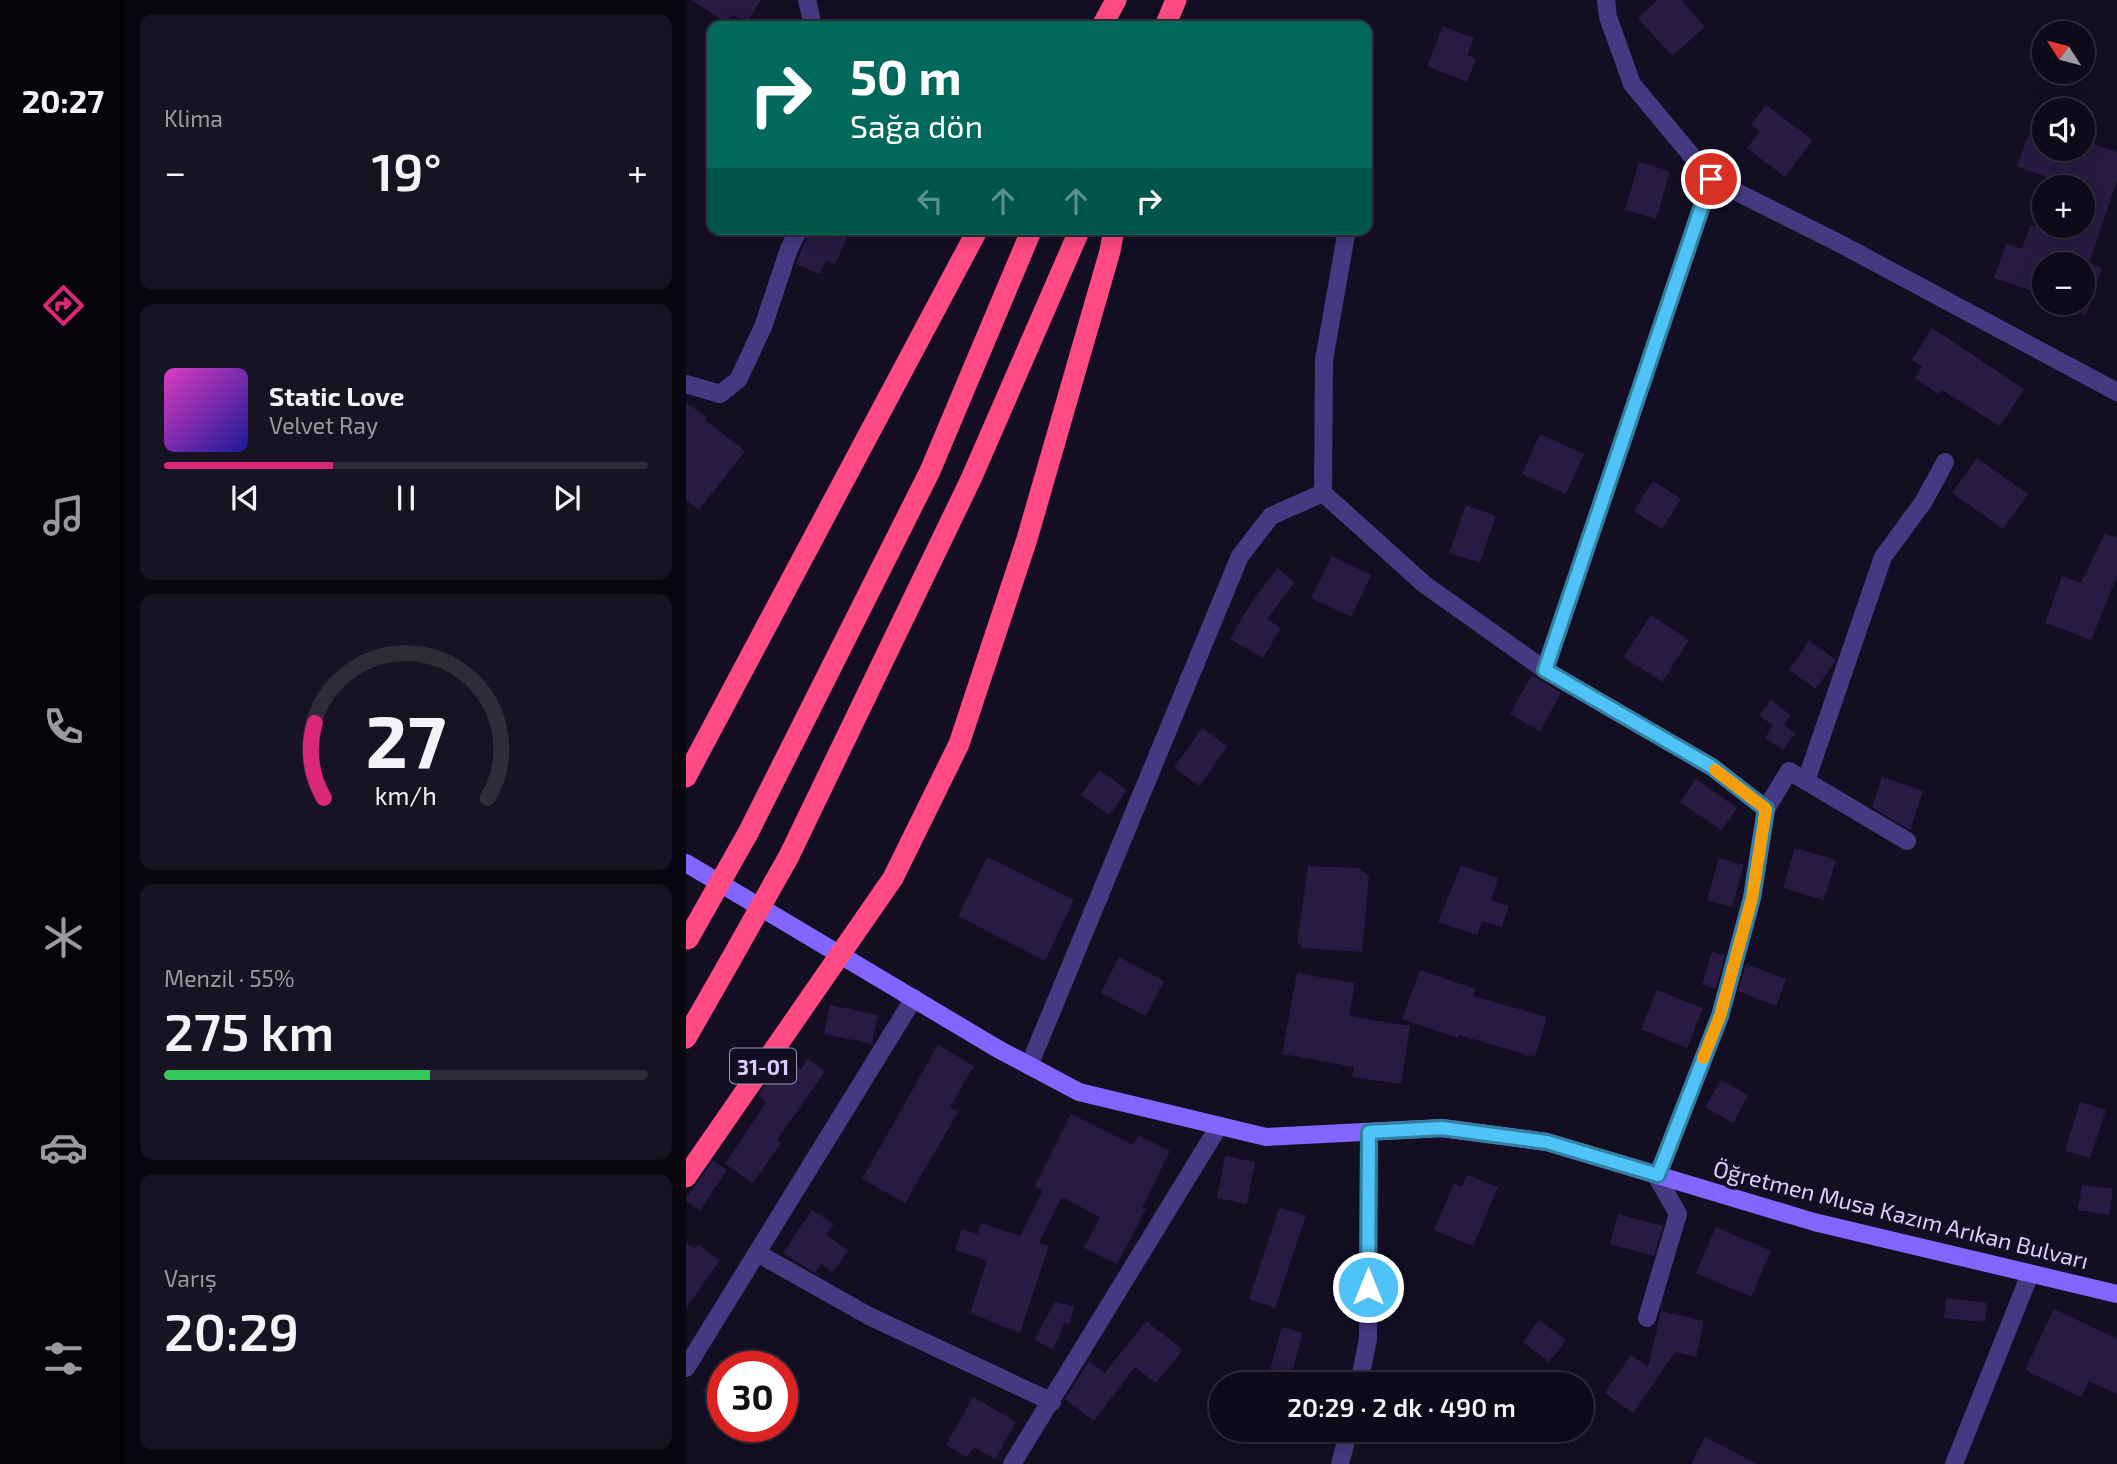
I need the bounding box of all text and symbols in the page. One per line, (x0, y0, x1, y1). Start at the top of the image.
north arrow (2032, 21, 2095, 84)
map controls (2032, 21, 2095, 315)
text: 50 m (850, 46, 962, 105)
icon: right (735, 49, 826, 140)
text: 20:27 (22, 81, 104, 119)
button: sound (2032, 98, 2095, 161)
text: Klima (164, 104, 223, 132)
text: Sağa dön (850, 106, 983, 144)
text: 19° (371, 139, 442, 201)
text: − (164, 148, 186, 194)
text: + (627, 148, 648, 194)
pin (1681, 149, 1741, 209)
icon: arrive (1692, 160, 1730, 198)
button: + (2032, 175, 2095, 238)
icon: left (911, 182, 949, 220)
icon: ahead (984, 182, 1022, 220)
icon: ahead (1057, 182, 1095, 220)
icon: right (1130, 182, 1168, 220)
button: − (2032, 252, 2095, 315)
icon: directions (39, 281, 88, 330)
text: Static Love (269, 380, 405, 411)
text: Velvet Ray (269, 411, 378, 439)
icon: previous (226, 479, 264, 517)
icon: pause (387, 479, 425, 517)
icon: next (548, 479, 586, 517)
icon: music (39, 491, 88, 540)
text: 27 (366, 695, 446, 783)
icon: phone (39, 702, 88, 751)
text: km/h (375, 780, 437, 810)
icon: climate (39, 913, 88, 962)
text: Menzil · 55% (164, 964, 295, 992)
text: 275 km (164, 999, 334, 1061)
road number: 31-01 (730, 1048, 796, 1084)
icon: car (39, 1123, 88, 1172)
street label: Öğretmen Musa Kazım Arıkan Bulvarı (1710, 1154, 2092, 1274)
position arrow (1331, 1250, 1405, 1324)
text: Varış (164, 1264, 217, 1292)
text: 20:29 (164, 1299, 299, 1361)
icon: filters (39, 1334, 88, 1383)
speed limit sign: 30 (707, 1351, 798, 1442)
text: 20:29 · 2 dk · 490 m (1287, 1391, 1516, 1422)

